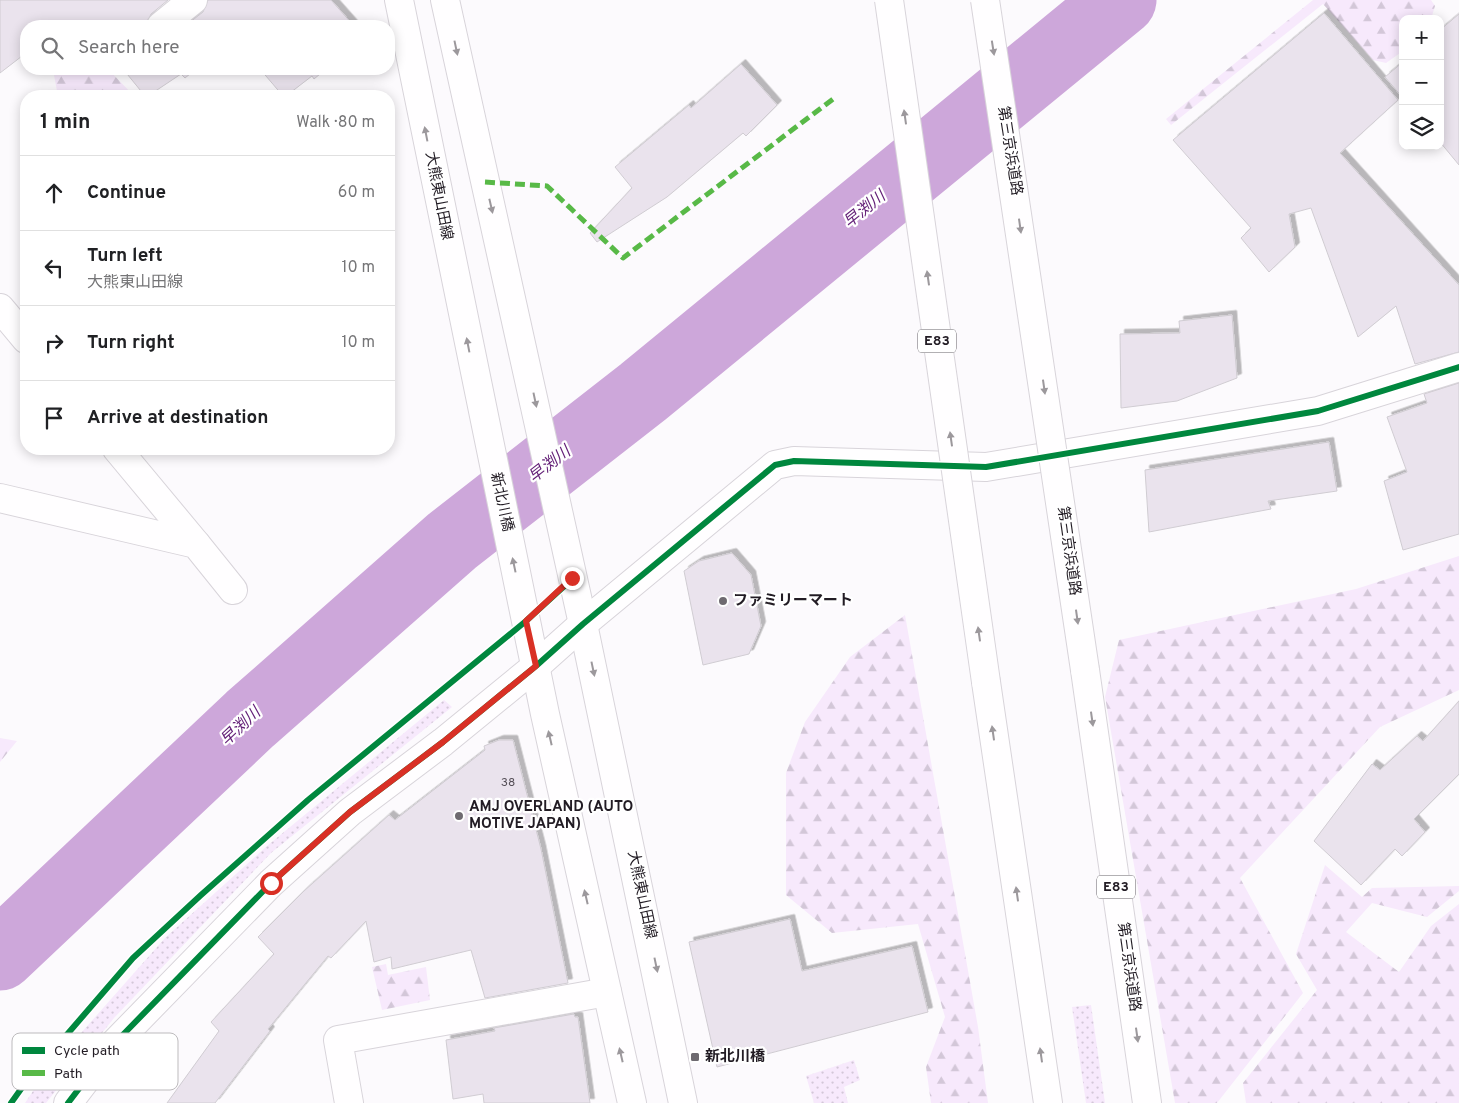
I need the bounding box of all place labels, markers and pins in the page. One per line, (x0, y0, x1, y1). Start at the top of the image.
place label: ファミリーマート (733, 592, 853, 611)
marker: ファミリーマート (717, 595, 729, 607)
place label: AMJ OVERLAND (AUTO MOTIVE JAPAN) (469, 798, 633, 834)
marker: AMJ OVERLAND (AUTO MOTIVE JAPAN) (453, 810, 465, 822)
place label: 新北川橋 (705, 1048, 766, 1067)
marker: 新北川橋 (689, 1051, 701, 1063)

